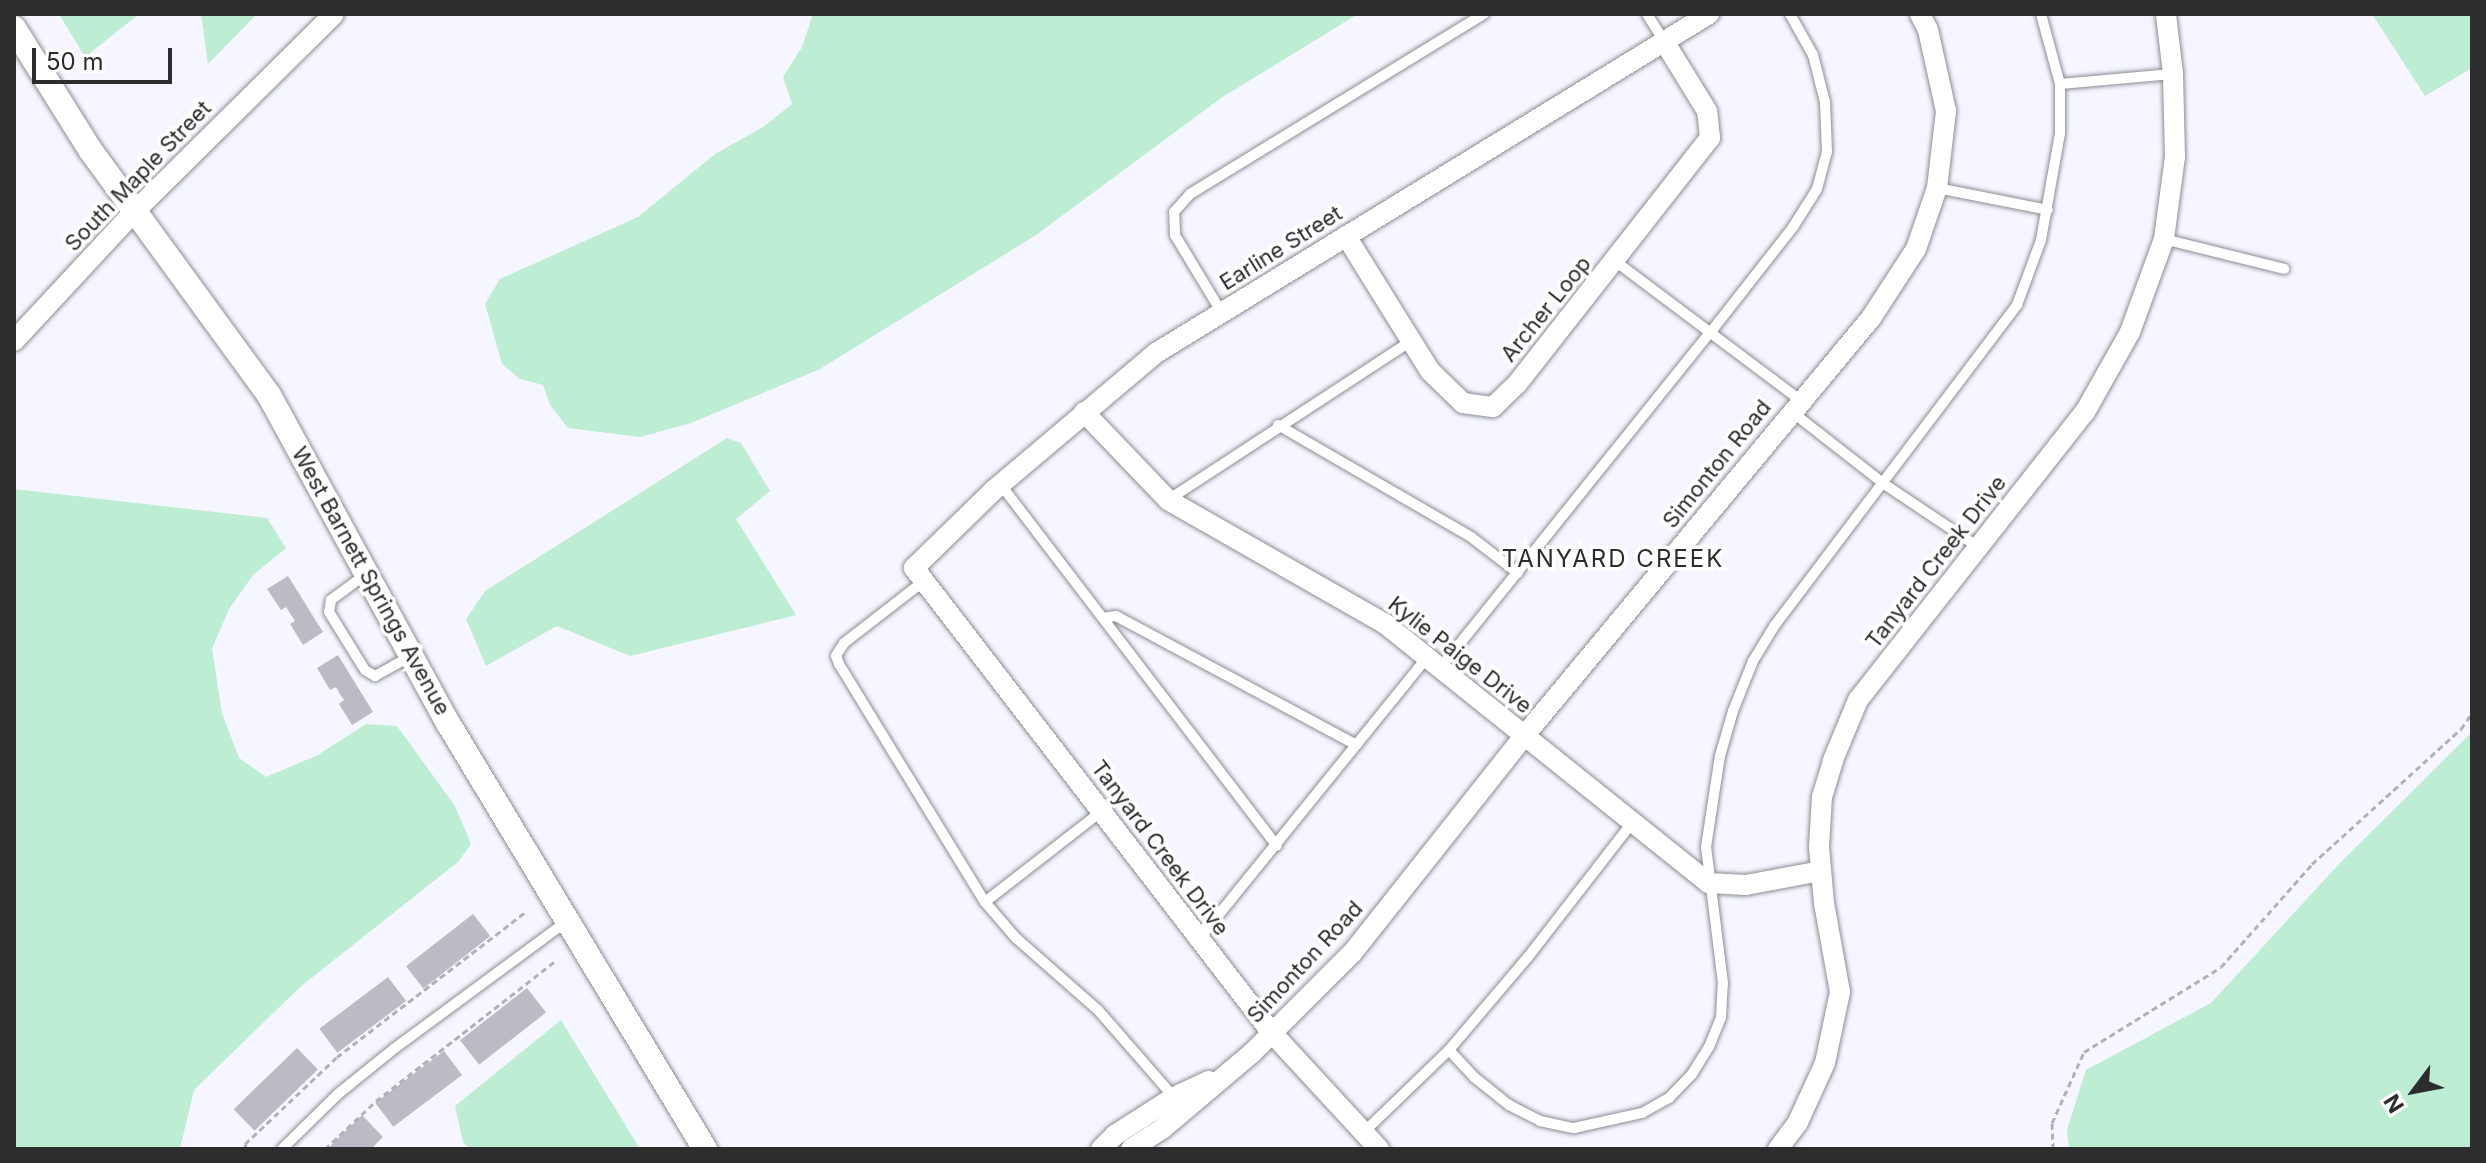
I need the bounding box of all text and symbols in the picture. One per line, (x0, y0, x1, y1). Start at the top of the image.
scale bar (36, 32, 176, 82)
text: 50 m (46, 47, 104, 76)
street label: South Maple Street (59, 95, 217, 257)
street label: Earline Street (1215, 200, 1347, 296)
street label: Archer Loop (1495, 251, 1597, 367)
street label: Simonton Road (1657, 395, 1777, 533)
street label: West Barnett Springs Avenue (286, 442, 456, 720)
street label: Tanyard Creek Drive (1860, 470, 2012, 654)
district label: TANYARD CREEK (1502, 545, 1724, 573)
street label: Kylie Paige Drive (1383, 591, 1537, 719)
street label: Tanyard Creek Drive (1086, 755, 1234, 941)
street label: Simonton Road (1242, 895, 1368, 1029)
north arrow (2374, 1051, 2454, 1131)
text: N (2378, 1090, 2409, 1118)

